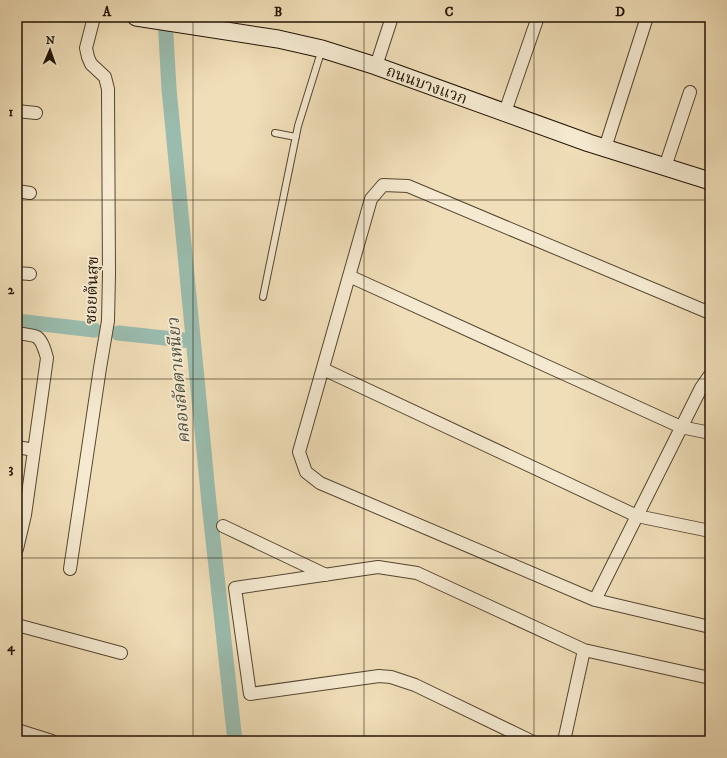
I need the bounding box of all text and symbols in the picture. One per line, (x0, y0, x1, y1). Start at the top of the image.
text: A (102, 4, 112, 20)
text: B (274, 4, 282, 20)
text: C (445, 4, 454, 20)
text: D (615, 4, 625, 20)
north arrow (30, 30, 70, 70)
text: N (46, 34, 55, 48)
street label: ถนนบางแวก (383, 61, 470, 109)
text: 1 (9, 104, 14, 120)
street label: ซอยต้นสุข (81, 256, 104, 325)
text: 2 (8, 282, 15, 298)
water label: คลองลัดตาเหนียว (162, 316, 195, 445)
text: 3 (9, 461, 14, 477)
text: 4 (6, 639, 15, 656)

